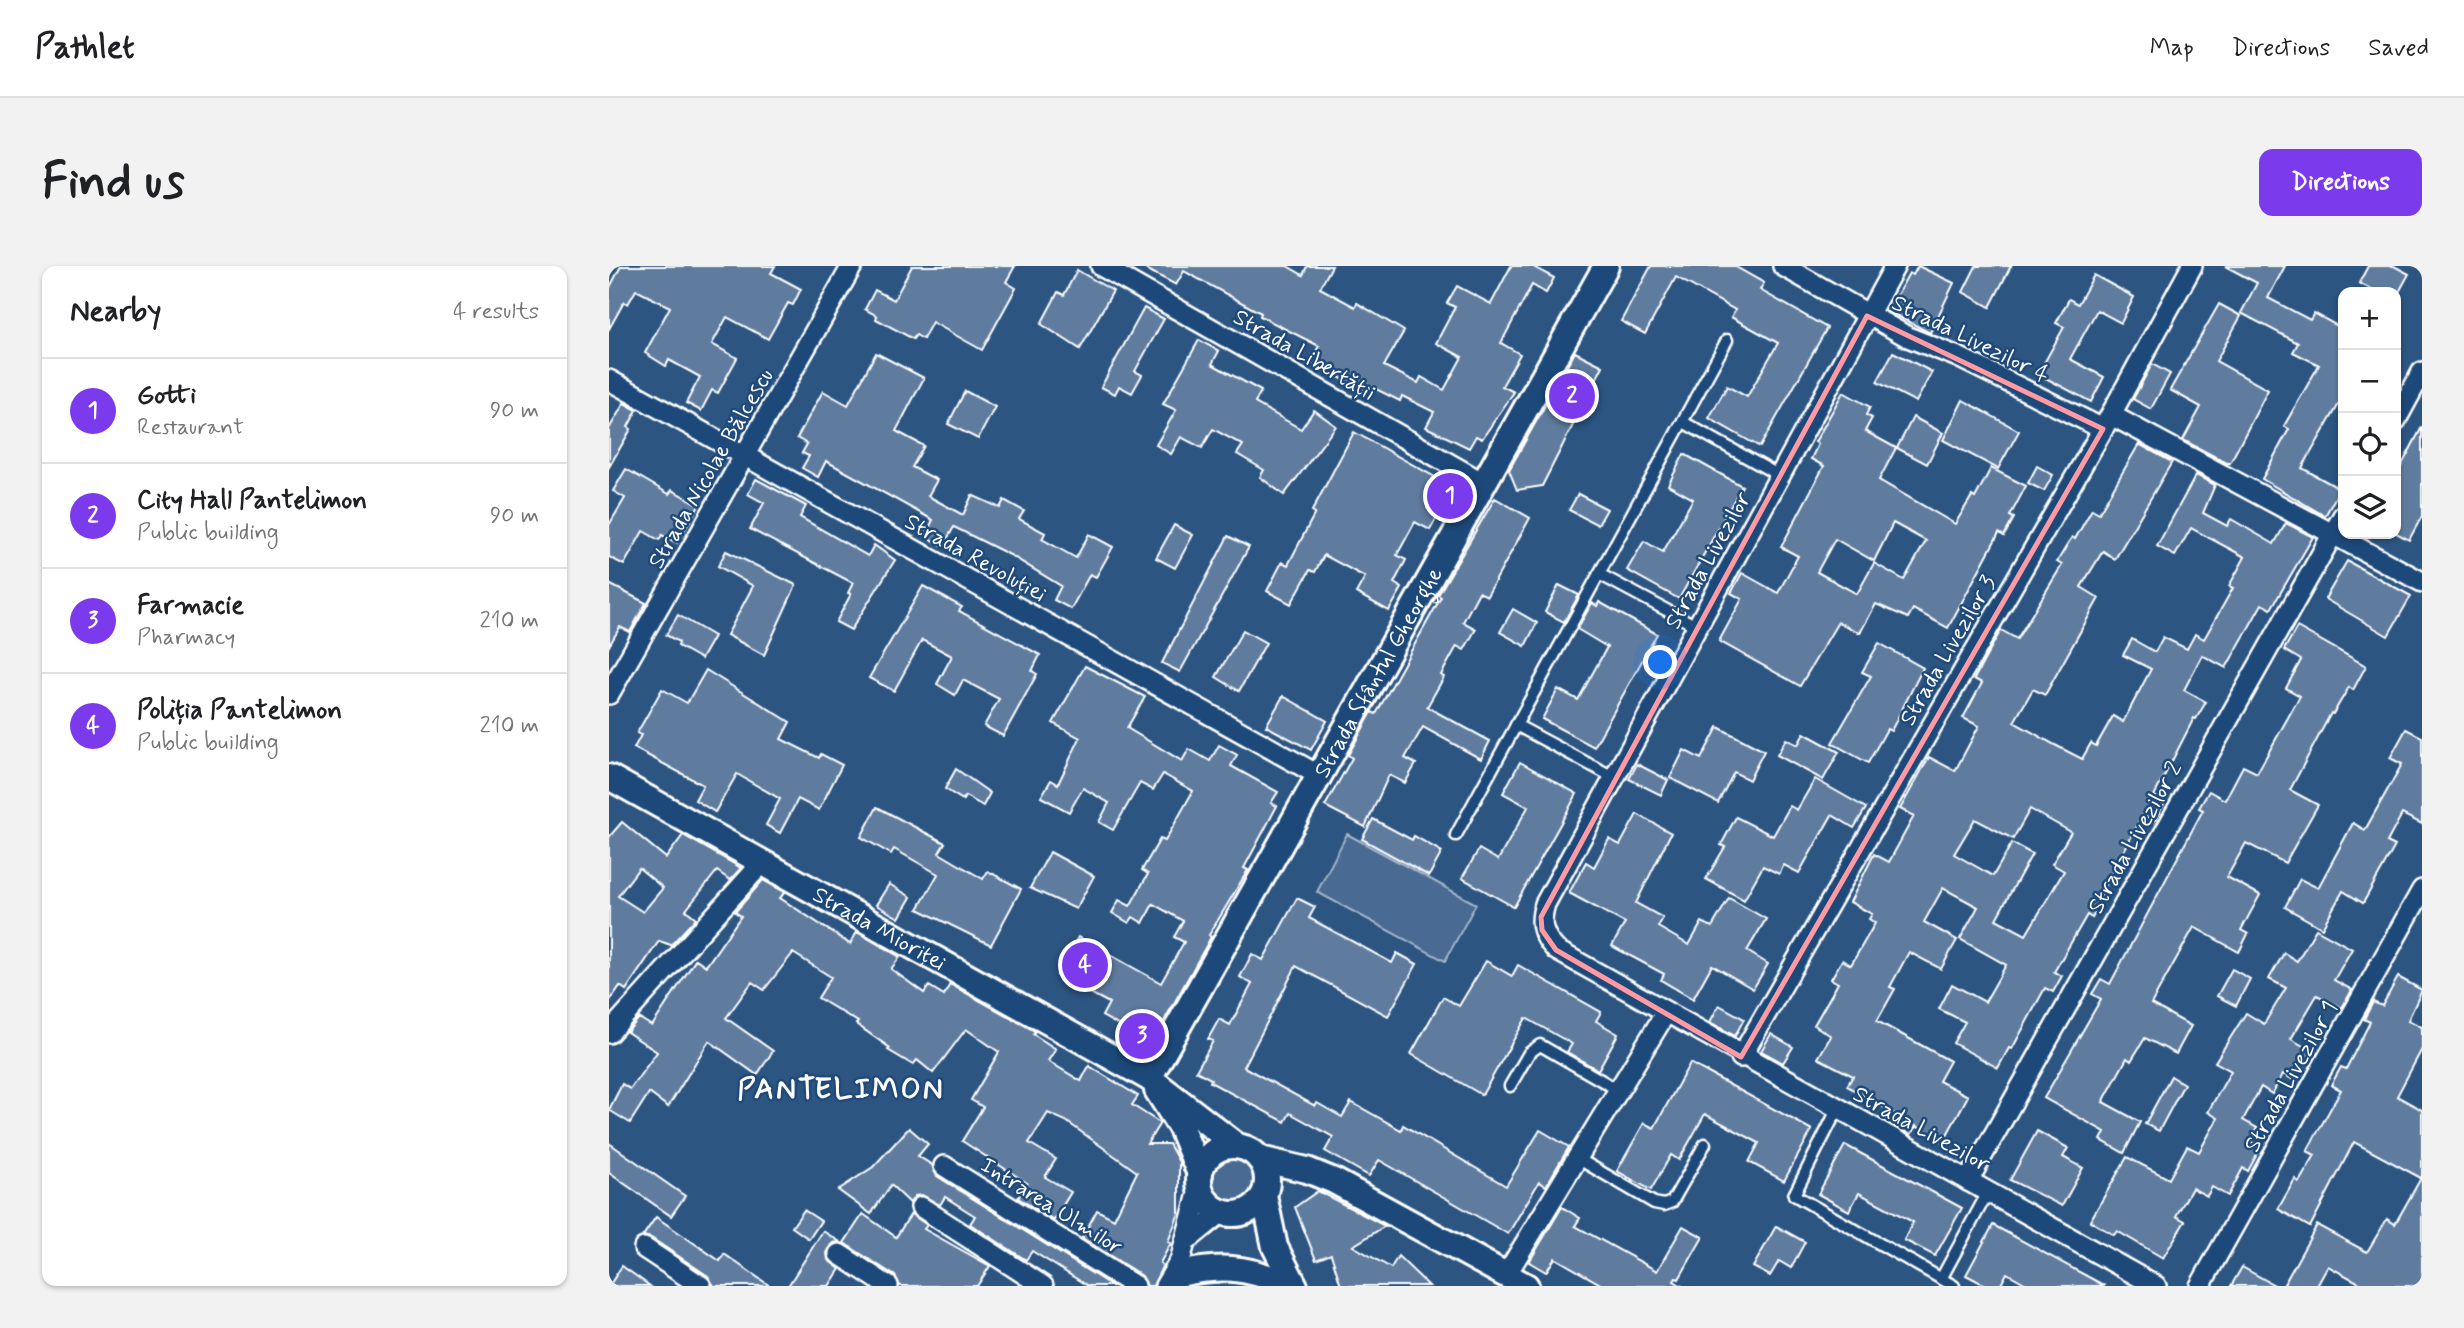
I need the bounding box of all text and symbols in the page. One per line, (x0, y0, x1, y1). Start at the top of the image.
text: Pathlet (35, 26, 135, 70)
text: Map (2150, 33, 2194, 64)
text: Directions (2232, 33, 2330, 64)
text: Saved (2368, 33, 2429, 64)
button: Directions (2259, 149, 2422, 216)
text: Find us (42, 150, 185, 215)
map controls (2338, 287, 2401, 539)
button: + (2338, 287, 2401, 350)
street label: Strada Livezilor 4 (1886, 289, 2054, 391)
text: Nearby (70, 292, 161, 331)
text: 4 results (453, 297, 539, 327)
street label: Strada Libertății (1227, 303, 1381, 409)
button: − (2338, 350, 2401, 413)
street label: Strada Nicolae Bălcescu (642, 363, 781, 575)
pin: 2 (1549, 370, 1595, 422)
text: Gotti (137, 379, 196, 413)
text: 1 (88, 396, 98, 426)
text: 90 m (490, 396, 539, 426)
text: Restaurant (137, 413, 244, 443)
button: locate (2338, 413, 2401, 476)
pin: 1 (1427, 470, 1473, 522)
button: layers (2338, 476, 2401, 539)
text: City Hall Pantelimon (137, 484, 367, 518)
street label: Strada Livezilor (1659, 487, 1759, 635)
text: 2 (87, 501, 99, 531)
text: 90 m (490, 501, 539, 531)
street label: Strada Revoluției (899, 507, 1051, 610)
text: Public building (137, 518, 279, 548)
street label: Strada Sfântul Gheorghe (1308, 562, 1451, 784)
street label: Strada Livezilor 3 (1894, 570, 2004, 732)
text: Farmacie (137, 589, 244, 623)
text: 3 (88, 606, 98, 636)
text: 210 m (479, 606, 539, 636)
text: Pharmacy (137, 623, 235, 653)
your location (1643, 645, 1677, 679)
text: Poliția Pantelimon (137, 694, 342, 728)
text: 4 (86, 711, 100, 741)
text: 210 m (479, 711, 539, 741)
text: Public building (137, 728, 279, 758)
street label: Strada Livezilor 2 (2082, 757, 2190, 919)
street label: Strada Mioriței (807, 880, 951, 979)
pin: 4 (1062, 939, 1108, 991)
street label: Strada Livezilor 1 (2238, 996, 2346, 1158)
pin: 3 (1119, 1010, 1165, 1062)
district label: PANTELIMON (737, 1070, 945, 1109)
street label: Strada Livezilor (1847, 1080, 1995, 1180)
street label: Intrarea Ulmilor (974, 1151, 1128, 1263)

